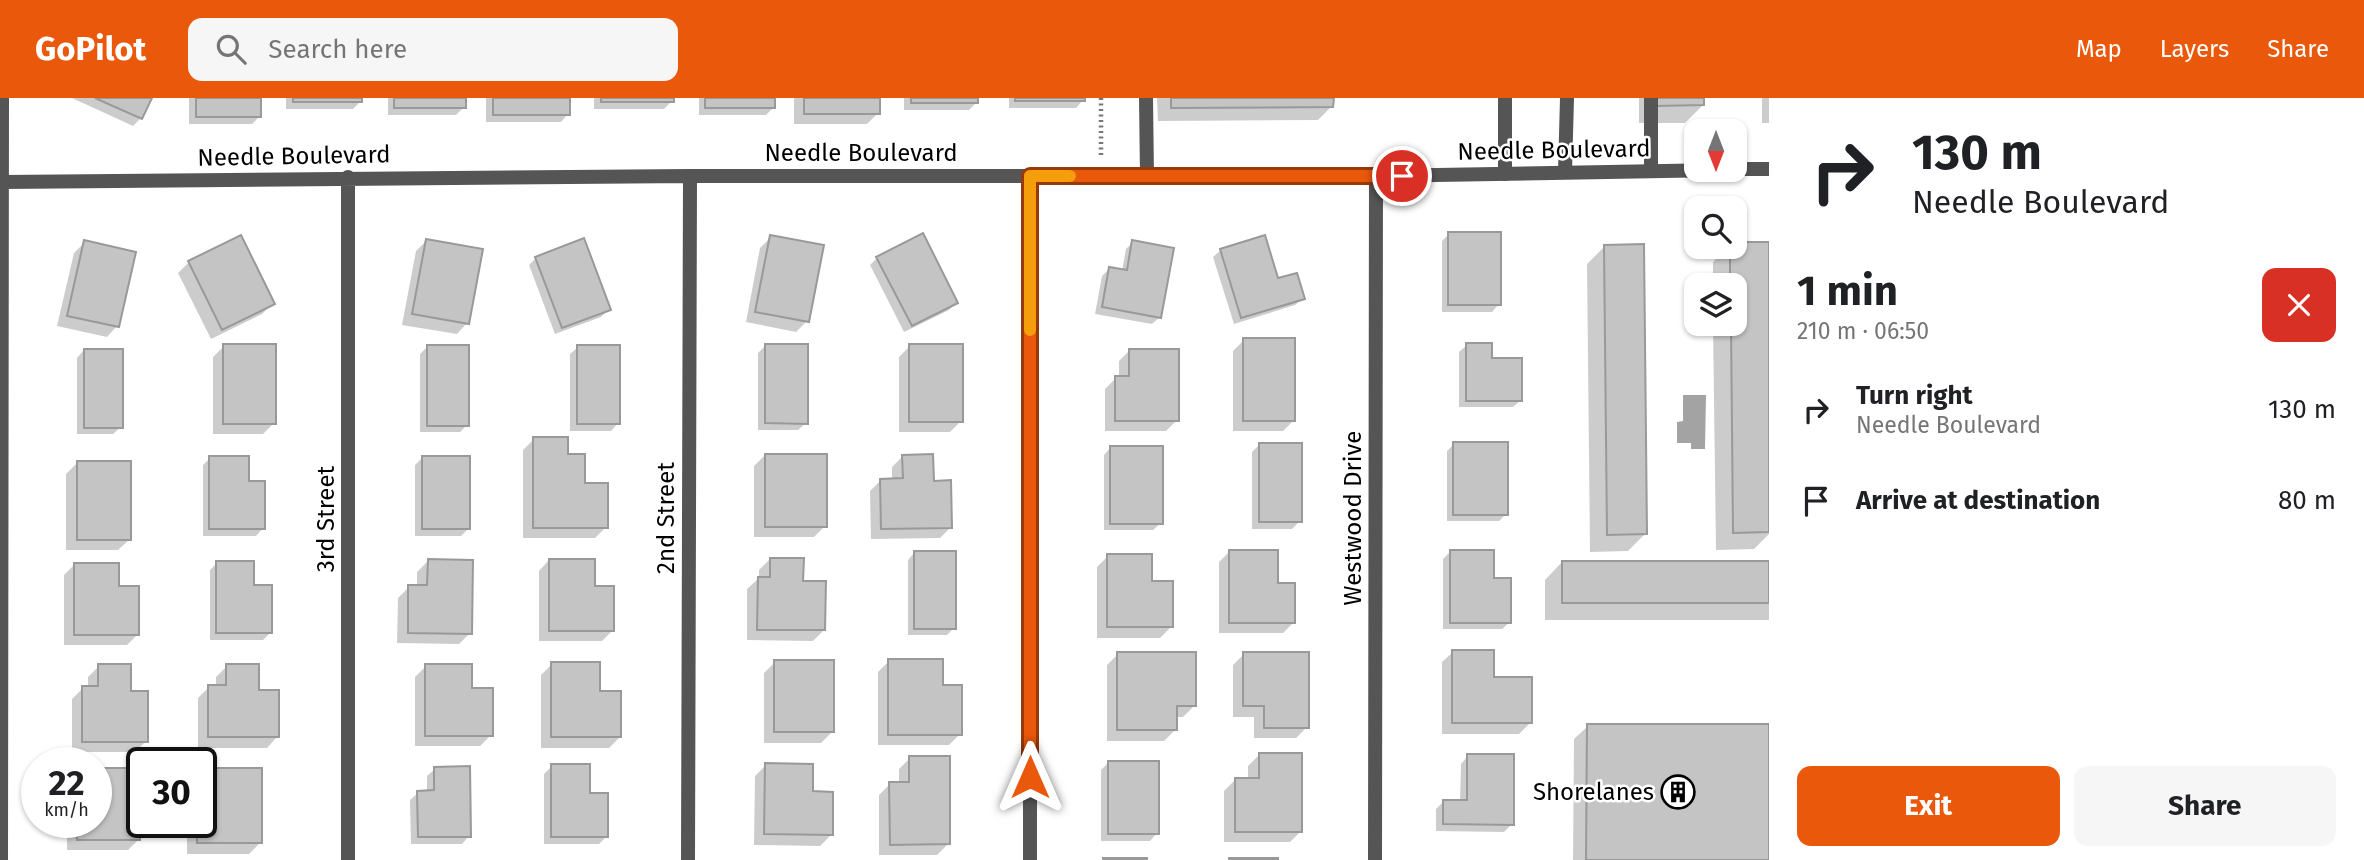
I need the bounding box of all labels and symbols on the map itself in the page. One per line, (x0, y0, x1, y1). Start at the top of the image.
north arrow (1684, 119, 1746, 182)
street label: Needle Boulevard (1457, 134, 1651, 166)
street label: Needle Boulevard (764, 139, 958, 167)
street label: Needle Boulevard (197, 140, 391, 172)
pin (1372, 146, 1432, 206)
street label: Westwood Drive (1339, 431, 1367, 605)
street label: 2nd Street (652, 462, 680, 574)
street label: 3rd Street (312, 465, 340, 572)
position arrow (993, 740, 1067, 814)
speed limit sign: 30 (126, 747, 217, 838)
building icon: Shorelanes (1659, 773, 1697, 811)
place label: Shorelanes (1533, 778, 1654, 806)

